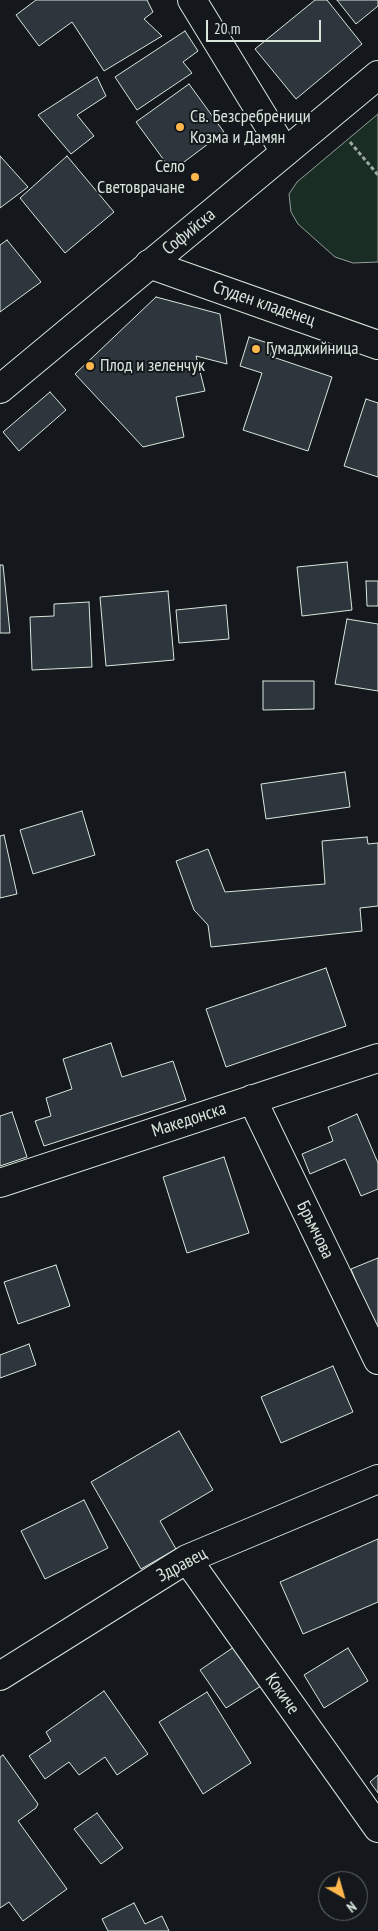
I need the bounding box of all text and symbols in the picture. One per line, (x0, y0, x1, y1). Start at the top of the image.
scale bar (208, 10, 323, 42)
text: 20 m (214, 19, 240, 38)
place label: Св. Безсребреници Козма и Дамян (190, 106, 311, 148)
marker: Св. Безсребреници Козма и Дамян (174, 121, 186, 133)
place label: Село Световрачане (97, 156, 185, 198)
marker: Село Световрачане (189, 171, 201, 183)
street label: Софийска (158, 204, 220, 260)
street label: Студен кладенец (210, 276, 318, 332)
place label: Гумаджийница (266, 338, 358, 360)
marker: Гумаджийница (250, 343, 262, 355)
place label: Плод и зеленчук (100, 355, 205, 377)
marker: Плод и зеленчук (84, 360, 96, 372)
street label: Македонска (149, 1098, 229, 1142)
street label: Бръмчова (292, 1198, 338, 1262)
street label: Здравец (153, 1543, 211, 1587)
street label: Кокиче (260, 1669, 304, 1719)
north arrow (318, 1871, 368, 1921)
text: N (343, 1898, 360, 1916)

